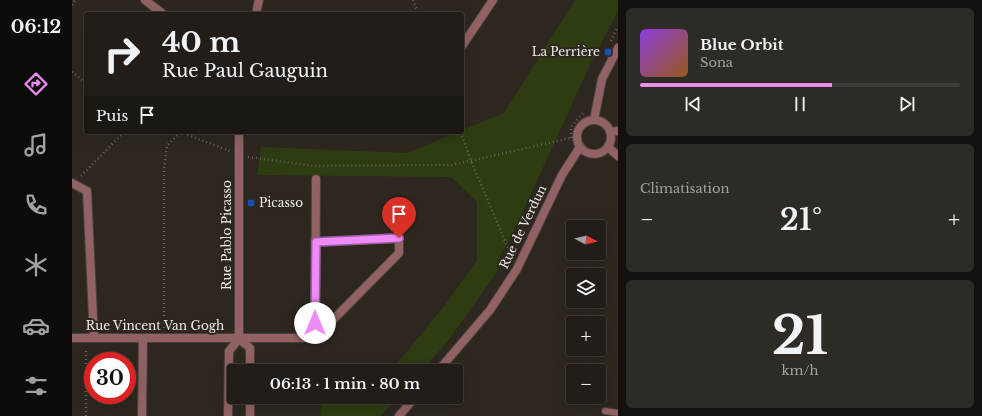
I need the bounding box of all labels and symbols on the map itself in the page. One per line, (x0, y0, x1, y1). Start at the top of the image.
place label: La Perrière (532, 44, 600, 59)
marker: La Perrière (603, 47, 613, 57)
street label: Rue Pablo Picasso (219, 180, 234, 290)
street label: Rue de Verdun (496, 183, 549, 271)
place label: Picasso (259, 195, 303, 210)
pin (382, 197, 416, 238)
marker: Picasso (246, 198, 256, 208)
north arrow (566, 220, 606, 260)
position arrow (294, 302, 336, 344)
street label: Rue Vincent Van Gogh (86, 318, 224, 333)
speed limit sign: 30 (84, 352, 136, 404)

